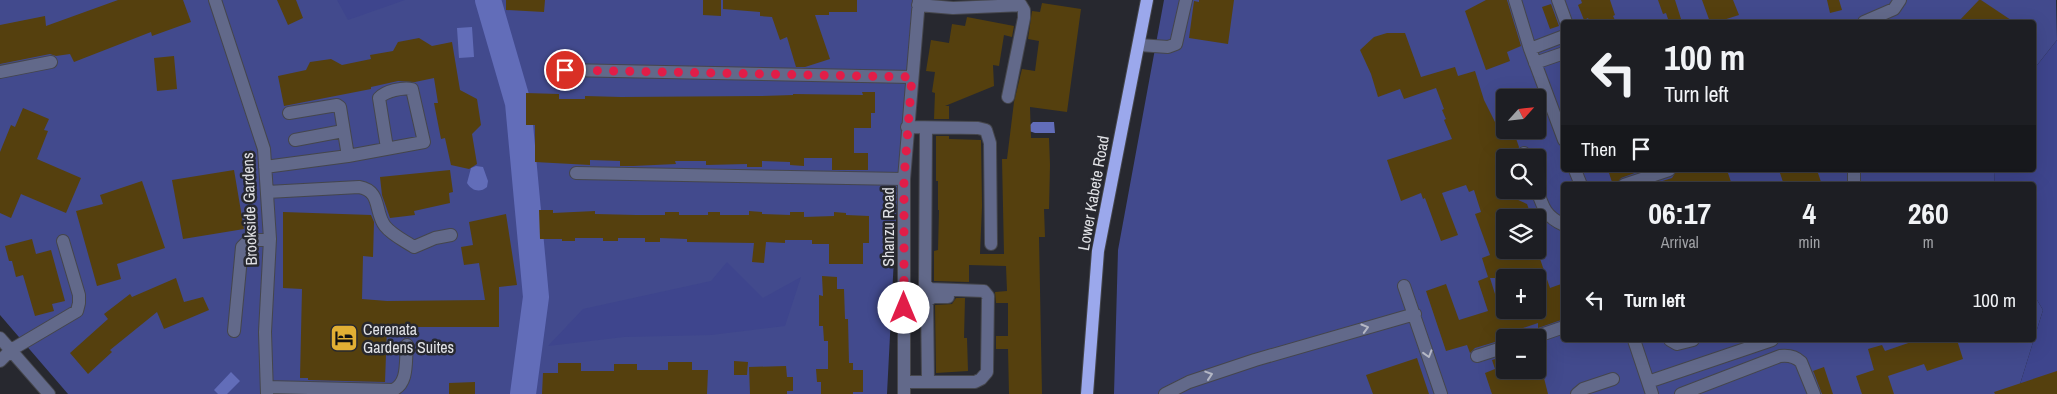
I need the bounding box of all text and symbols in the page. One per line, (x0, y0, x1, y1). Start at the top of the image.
text: 100 m (1664, 34, 1745, 81)
icon: left (1581, 40, 1646, 105)
pin (544, 49, 586, 91)
icon: arrive (551, 56, 579, 84)
text: Turn left (1664, 79, 1729, 109)
north arrow (1496, 89, 1546, 139)
map controls (1496, 89, 1546, 379)
street label: Lower Kabete Road (1072, 134, 1114, 252)
icon: arrive (1627, 135, 1655, 163)
text: Then (1581, 136, 1617, 162)
button: search (1496, 149, 1546, 199)
street label: Brookside Gardens (236, 152, 262, 266)
street label: Shanzu Road (877, 187, 899, 267)
text: 06:17 (1648, 193, 1711, 233)
text: 4 (1803, 193, 1816, 233)
text: 260 (1908, 193, 1949, 233)
button: layers (1496, 209, 1546, 259)
text: Arrival (1661, 231, 1699, 253)
text: min (1798, 231, 1820, 253)
text: m (1923, 231, 1934, 253)
button: + (1496, 269, 1546, 319)
position arrow (877, 281, 929, 333)
icon: left (1581, 286, 1609, 314)
text: Turn left (1624, 287, 1685, 313)
text: 100 m (1973, 287, 2016, 313)
place label: Cerenata Gardens Suites (363, 318, 454, 358)
hotel icon: Cerenata Gardens Suites (329, 323, 359, 353)
one-way arrow (1360, 324, 1369, 334)
button: − (1496, 329, 1546, 379)
one-way arrow (1423, 349, 1433, 358)
one-way arrow (1205, 371, 1213, 381)

